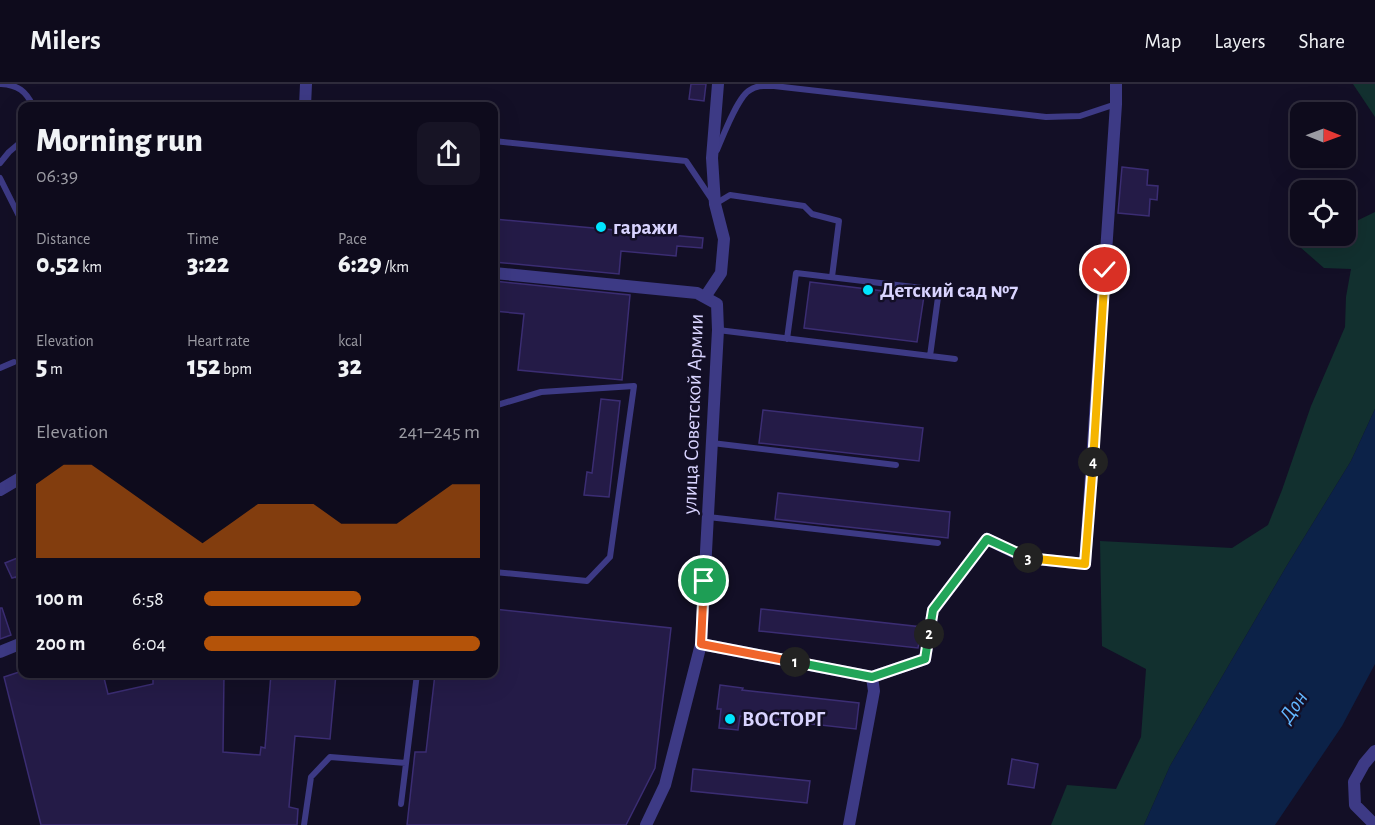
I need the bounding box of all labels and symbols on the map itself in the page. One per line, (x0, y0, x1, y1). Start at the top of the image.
north arrow (1290, 102, 1356, 168)
place label: гаражи (613, 217, 678, 238)
marker: гаражи (594, 220, 608, 234)
pin (1079, 244, 1130, 295)
place label: Детский сад №7 (880, 280, 1018, 301)
marker: Детский сад №7 (861, 283, 875, 297)
street label: улица Советской Армии (679, 313, 707, 516)
pin: 4 (1078, 447, 1108, 477)
pin: 3 (1013, 543, 1043, 573)
pin (678, 555, 729, 606)
pin: 2 (914, 619, 944, 649)
pin: 1 (780, 647, 810, 677)
water label: Дон (1274, 687, 1312, 728)
place label: ВОСТОРГ (742, 709, 826, 730)
marker: ВОСТОРГ (723, 712, 737, 726)

